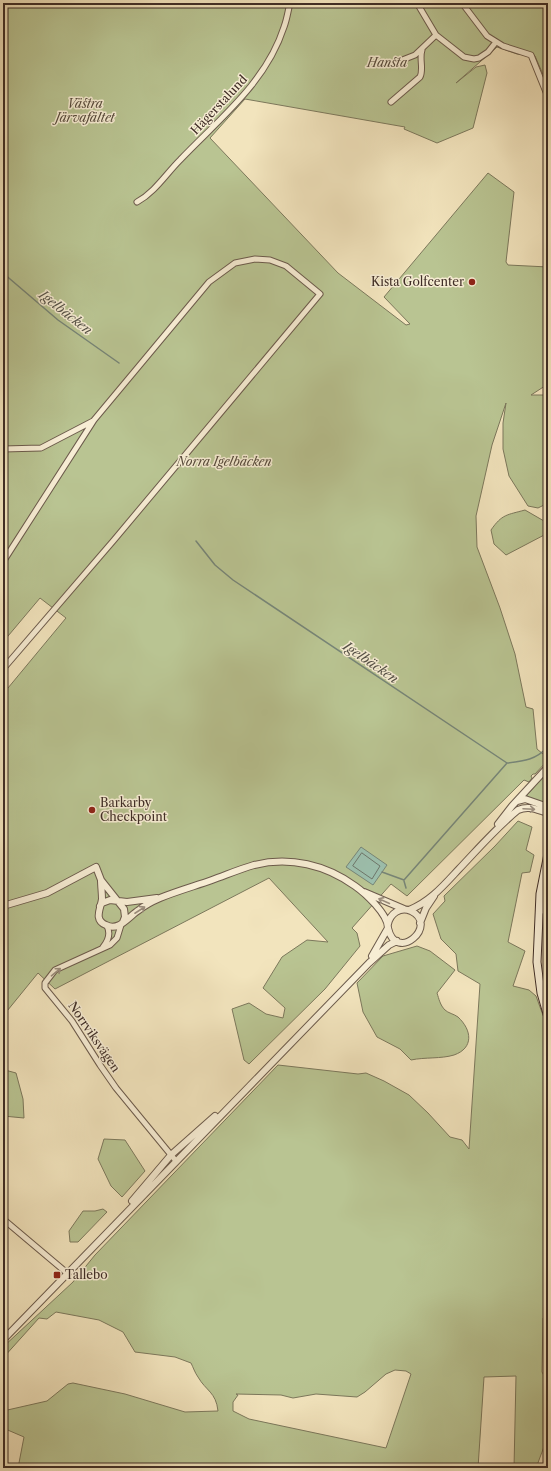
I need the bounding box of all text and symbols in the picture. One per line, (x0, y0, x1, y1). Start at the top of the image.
park label: Hansta (366, 55, 407, 70)
street label: Hägerstalund (187, 71, 251, 138)
park label: Västra Järvafältet (51, 96, 115, 125)
place label: Kista Golfcenter (371, 274, 464, 289)
marker: Kista Golfcenter (467, 277, 477, 287)
water label: Igelbäcken (35, 286, 96, 338)
park label: Norra Igelbäcken (176, 454, 272, 469)
water label: Igelbäcken (340, 637, 402, 686)
place label: Barkarby Checkpoint (100, 795, 168, 824)
marker: Barkarby Checkpoint (87, 805, 97, 815)
one-way arrow (522, 805, 535, 812)
one-way arrow (378, 897, 390, 904)
one-way arrow (134, 906, 145, 914)
one-way arrow (50, 968, 61, 976)
street label: Norrviksvägen (65, 998, 124, 1075)
place label: Tallebo (65, 1267, 108, 1282)
marker: Tallebo (52, 1270, 62, 1280)

